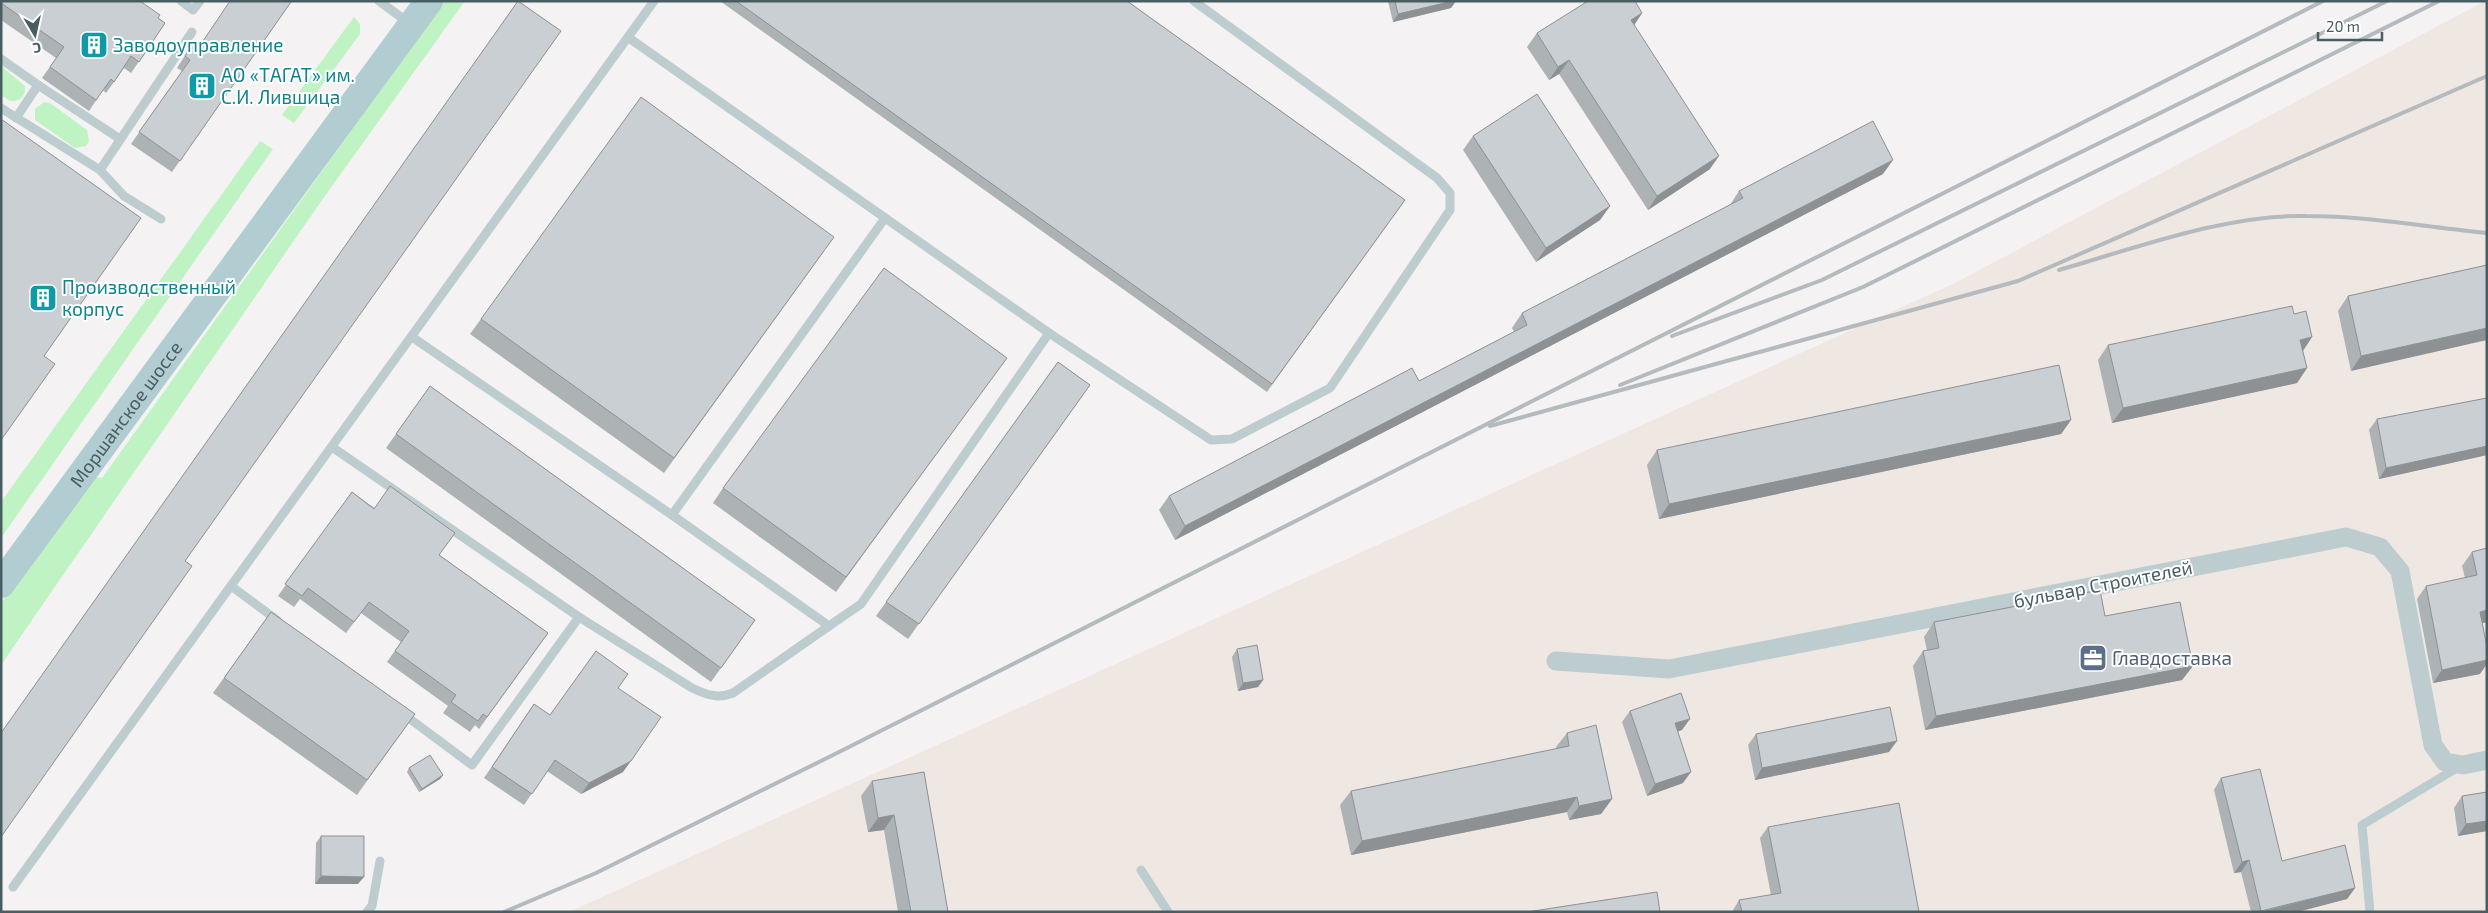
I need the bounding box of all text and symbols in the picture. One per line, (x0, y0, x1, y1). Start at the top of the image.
north arrow (10, 10, 60, 60)
scale bar (2318, 10, 2382, 42)
text: 20 m (2326, 17, 2360, 35)
building icon: Заводоуправление (79, 30, 109, 60)
place label: Заводоуправление (113, 33, 283, 57)
text: С (32, 39, 43, 57)
place label: АО «ТАГАТ» им. С.И. Лившица (221, 63, 355, 108)
building icon: АО «ТАГАТ» им. С.И. Лившица (187, 71, 217, 101)
place label: Производственный корпус (62, 275, 236, 321)
building icon: Производственный корпус (28, 283, 58, 313)
street label: Моршанское шоссе (64, 336, 187, 491)
street label: бульвар Строителей (2011, 555, 2195, 613)
office icon: Главдоставка (2078, 643, 2108, 673)
place label: Главдоставка (2112, 646, 2232, 669)

